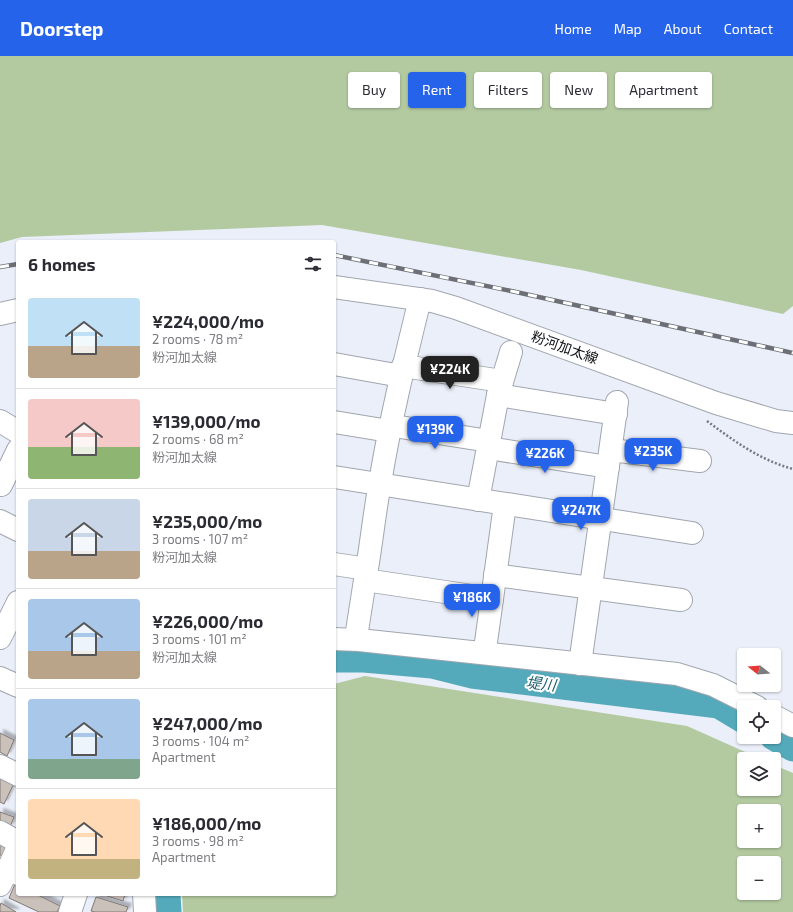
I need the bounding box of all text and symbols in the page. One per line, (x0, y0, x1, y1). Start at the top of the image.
text: Doorstep (20, 17, 104, 40)
text: Home (555, 20, 592, 37)
text: Map (614, 20, 642, 37)
text: About (664, 20, 702, 37)
text: Contact (724, 20, 773, 37)
chip: Buy (348, 72, 400, 108)
chip: Rent (408, 72, 466, 108)
chip: Filters (474, 72, 542, 108)
chip: New (550, 72, 607, 108)
chip: Apartment (615, 72, 712, 108)
icon: filters (302, 253, 324, 275)
text: 6 homes (28, 254, 96, 274)
text: ¥224,000/mo (152, 311, 264, 331)
icon: home (60, 314, 108, 362)
street label: 粉河加太線 (529, 327, 601, 367)
text: 2 rooms · 78 m² (152, 331, 243, 347)
text: 粉河加太線 (152, 349, 217, 365)
pin: ¥224K (422, 356, 478, 390)
text: ¥224K (430, 361, 470, 377)
text: ¥139,000/mo (152, 411, 260, 431)
icon: home (60, 415, 108, 463)
pin: ¥139K (407, 416, 463, 450)
text: ¥139K (416, 421, 454, 437)
text: 2 rooms · 68 m² (152, 431, 244, 447)
pin: ¥235K (625, 438, 681, 472)
pin: ¥226K (517, 440, 573, 474)
text: ¥235K (634, 443, 672, 459)
text: ¥226K (525, 445, 565, 461)
text: 粉河加太線 (152, 449, 217, 465)
pin: ¥247K (553, 497, 609, 531)
text: ¥247K (561, 502, 601, 518)
text: ¥235,000/mo (152, 511, 262, 531)
icon: home (60, 515, 108, 563)
text: 3 rooms · 107 m² (152, 531, 248, 547)
text: 粉河加太線 (152, 549, 217, 565)
pin: ¥186K (444, 584, 500, 618)
text: ¥186K (453, 589, 491, 605)
text: ¥226,000/mo (152, 611, 263, 631)
icon: home (60, 615, 108, 663)
text: 3 rooms · 101 m² (152, 631, 247, 647)
north arrow (737, 648, 781, 692)
map controls (737, 648, 781, 900)
text: 粉河加太線 (152, 649, 217, 665)
water label: 堤川 (525, 672, 559, 694)
button: locate (737, 700, 781, 744)
text: ¥247,000/mo (152, 713, 262, 733)
icon: home (60, 715, 108, 763)
text: 3 rooms · 104 m² (152, 733, 249, 749)
text: Apartment (152, 749, 216, 765)
button: layers (737, 752, 781, 796)
button: + (737, 804, 781, 848)
text: ¥186,000/mo (152, 813, 261, 833)
icon: home (60, 815, 108, 863)
text: 3 rooms · 98 m² (152, 833, 244, 849)
text: Apartment (152, 849, 216, 865)
button: − (737, 856, 781, 900)

